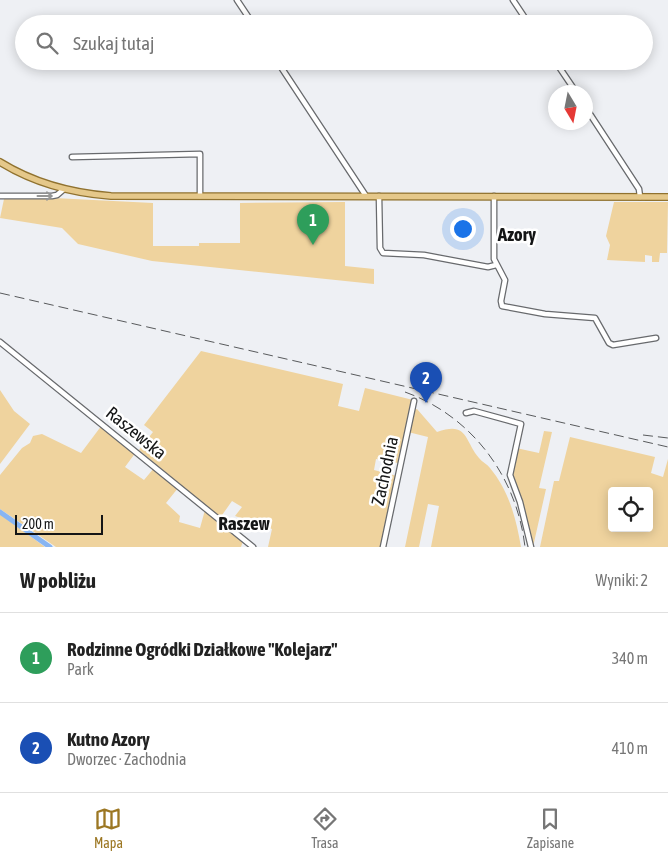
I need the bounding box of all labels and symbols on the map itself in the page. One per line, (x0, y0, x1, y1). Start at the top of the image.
north arrow (548, 85, 593, 130)
one-way arrow (36, 191, 52, 201)
pin: 1 (297, 204, 329, 245)
your location (450, 216, 476, 242)
district label: Azory (497, 223, 536, 245)
pin: 2 (410, 362, 442, 403)
street label: Raszewska (102, 402, 171, 463)
street label: Zachodnia (367, 434, 402, 507)
scale bar (15, 512, 102, 535)
district label: Raszew (218, 512, 270, 534)

